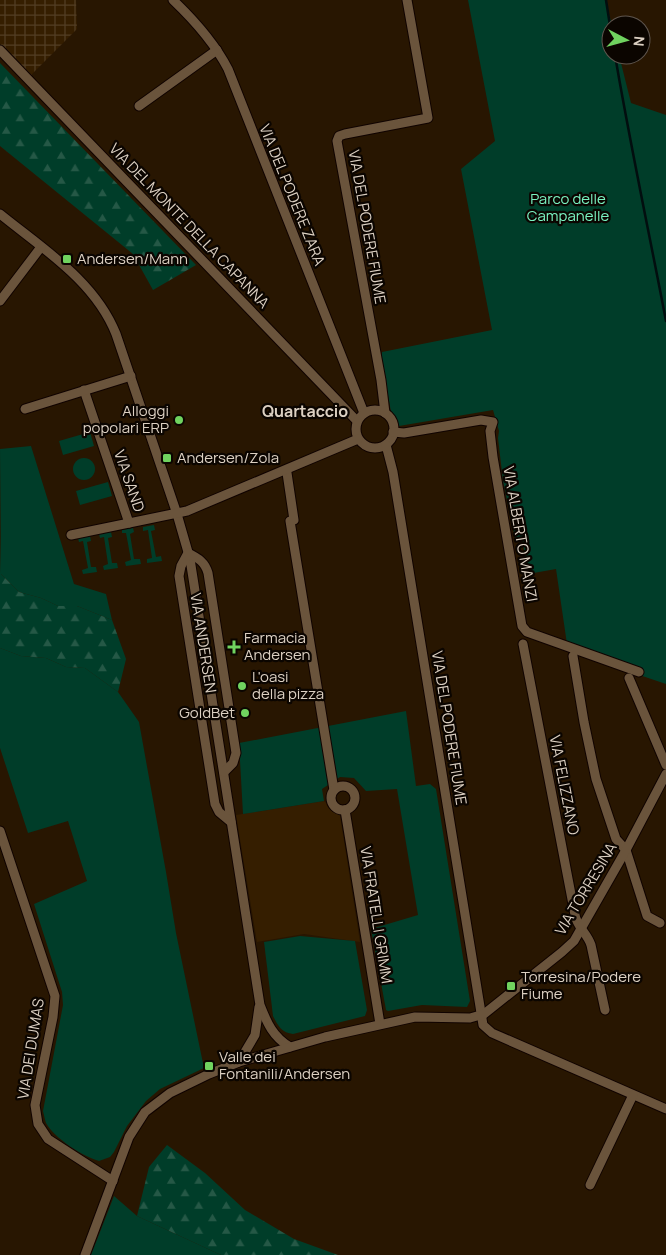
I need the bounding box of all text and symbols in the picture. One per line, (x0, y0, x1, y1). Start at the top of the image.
north arrow (601, 15, 651, 65)
text: N (629, 35, 649, 47)
street label: VIA DEL PODERE ZARA (254, 121, 331, 269)
street label: VIA DEL MONTE DELLA CAPANNA (105, 138, 274, 313)
street label: VIA DEL PODERE FIUME (344, 148, 391, 305)
park label: Parco delle Campanelle (527, 188, 609, 226)
place label: Andersen/Mann (77, 248, 188, 269)
marker: Andersen/Mann (61, 253, 73, 265)
place label: Alloggi popolari ERP (83, 400, 169, 438)
district label: Quartaccio (262, 400, 348, 422)
marker: Alloggi popolari ERP (173, 414, 185, 426)
street label: VIA SAND (109, 447, 150, 515)
place label: Andersen/Zola (177, 447, 279, 468)
marker: Andersen/Zola (161, 452, 173, 464)
street label: VIA ALBERTO MANZI (498, 464, 543, 603)
street label: VIA ANDERSEN (185, 591, 222, 694)
place label: Farmacia Andersen (244, 627, 311, 665)
marker: Farmacia Andersen (228, 641, 240, 653)
street label: VIA DEL PODERE FIUME (427, 649, 472, 807)
place label: L'oasi della pizza (252, 666, 324, 704)
marker: L'oasi della pizza (236, 680, 248, 692)
place label: GoldBet (179, 702, 235, 723)
marker: GoldBet (239, 707, 251, 719)
street label: VIA FELIZZANO (545, 733, 584, 837)
street label: VIA TORRESINA (550, 838, 622, 939)
street label: VIA FRATELLI GRIMM (355, 845, 398, 985)
place label: Torresina/Podere Fiume (521, 966, 641, 1004)
marker: Torresina/Podere Fiume (505, 980, 517, 992)
street label: VIA DEI DUMAS (12, 997, 49, 1101)
place label: Valle dei Fontanili/Andersen (219, 1046, 350, 1084)
marker: Valle dei Fontanili/Andersen (203, 1060, 215, 1072)

